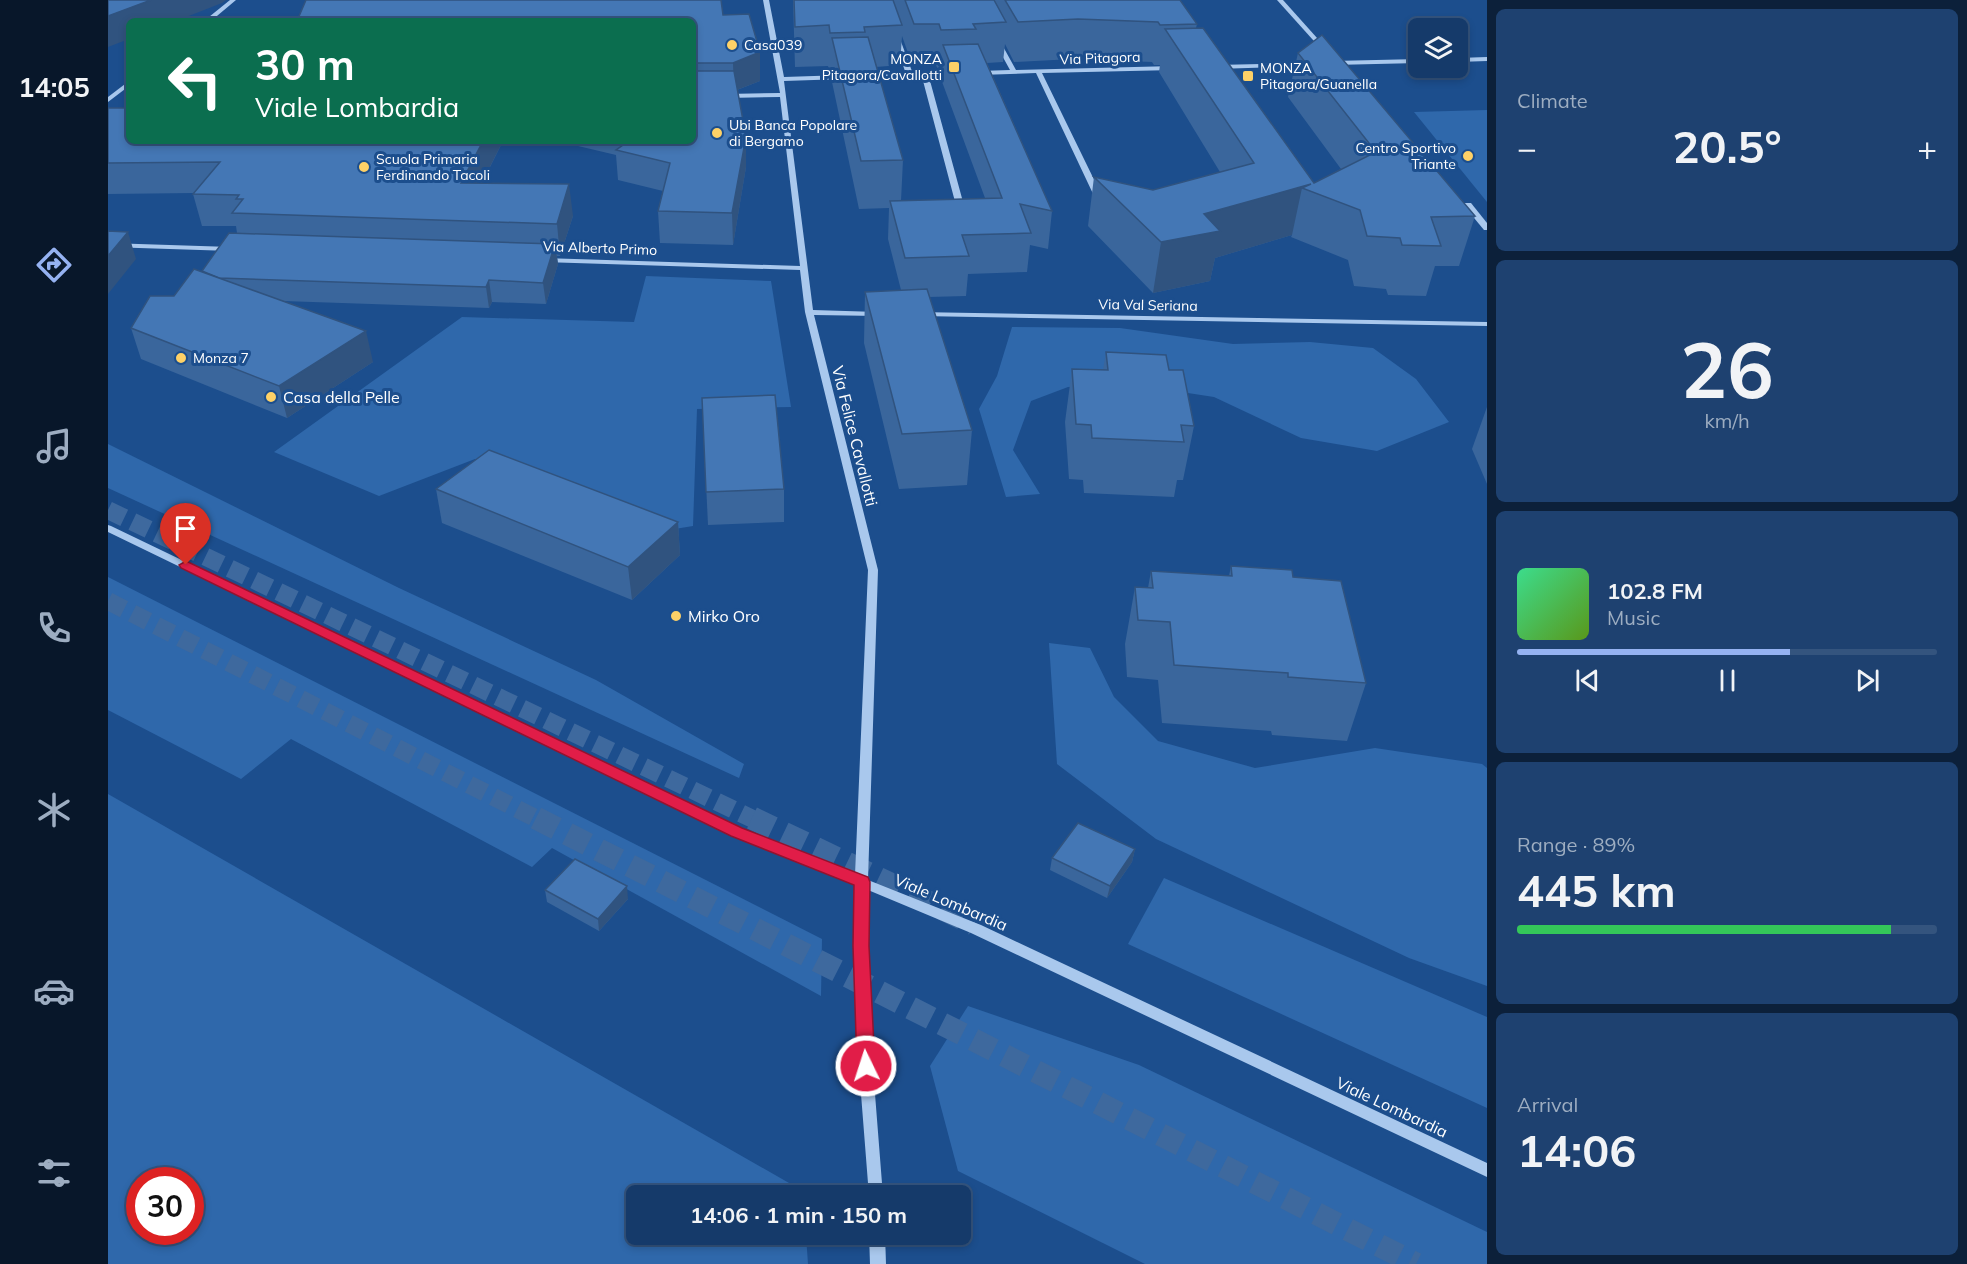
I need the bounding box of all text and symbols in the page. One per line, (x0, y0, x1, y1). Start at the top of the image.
map controls (1408, 18, 1468, 78)
button: layers (1408, 18, 1468, 78)
place label: Casa039 (744, 36, 802, 54)
text: 30 m (255, 38, 355, 91)
marker: Casa039 (725, 38, 739, 52)
icon: left (156, 42, 234, 120)
street label: Via Pitagora (1059, 48, 1141, 68)
place label: MONZA Pitagora/Cavallotti (822, 50, 943, 84)
place label: MONZA Pitagora/Guanella (1260, 59, 1377, 93)
marker: MONZA Pitagora/Cavallotti (947, 60, 961, 74)
marker: MONZA Pitagora/Guanella (1241, 69, 1255, 83)
text: 14:05 (18, 70, 90, 104)
text: Climate (1517, 88, 1588, 113)
text: Viale Lombardia (255, 90, 459, 124)
place label: Ubi Banca Popolare di Bergamo (729, 116, 857, 150)
text: 20.5° (1672, 118, 1782, 174)
marker: Ubi Banca Popolare di Bergamo (710, 126, 724, 140)
text: − (1517, 127, 1537, 168)
text: + (1917, 127, 1937, 168)
place label: Centro Sportivo Triante (1355, 139, 1456, 173)
marker: Centro Sportivo Triante (1461, 149, 1475, 163)
place label: Scuola Primaria Ferdinando Tacoli (376, 150, 490, 184)
marker: Scuola Primaria Ferdinando Tacoli (357, 160, 371, 174)
street label: Via Alberto Primo (543, 237, 657, 259)
icon: directions (33, 244, 75, 286)
street label: Via Val Seriana (1098, 295, 1198, 315)
text: 26 (1680, 320, 1774, 418)
place label: Monza 7 (193, 349, 249, 367)
marker: Monza 7 (174, 351, 188, 365)
street label: Via Felice Cavallotti (828, 364, 882, 508)
place label: Casa della Pelle (283, 387, 400, 407)
marker: Casa della Pelle (264, 390, 278, 404)
text: km/h (1704, 408, 1750, 433)
icon: music (33, 425, 75, 467)
pin (160, 503, 211, 565)
icon: arrive (169, 512, 202, 545)
text: 102.8 FM (1607, 577, 1703, 605)
text: Music (1607, 605, 1660, 630)
place label: Mirko Oro (688, 606, 760, 626)
icon: phone (33, 607, 75, 649)
marker: Mirko Oro (669, 609, 683, 623)
icon: previous (1571, 664, 1604, 697)
icon: pause (1711, 664, 1744, 697)
icon: next (1851, 664, 1884, 697)
icon: climate (33, 789, 75, 831)
text: Range · 89% (1517, 832, 1635, 857)
text: 445 km (1517, 862, 1676, 918)
street label: Viale Lombardia (891, 869, 1011, 935)
icon: car (33, 970, 75, 1012)
position arrow (834, 1034, 898, 1098)
street label: Viale Lombardia (1333, 1072, 1451, 1142)
text: Arrival (1517, 1092, 1578, 1117)
text: 14:06 (1517, 1122, 1636, 1178)
icon: filters (33, 1152, 75, 1194)
speed limit sign: 30 (126, 1167, 204, 1245)
text: 14:06 · 1 min · 150 m (690, 1201, 907, 1229)

